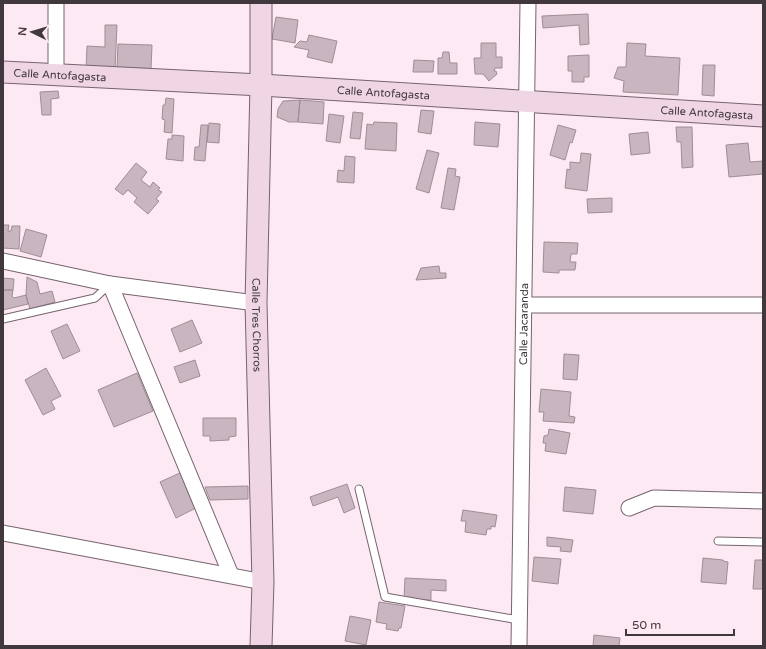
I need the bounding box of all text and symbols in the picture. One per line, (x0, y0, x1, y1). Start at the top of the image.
north arrow (12, 12, 52, 52)
text: N (16, 26, 29, 36)
street label: Calle Antofagasta (13, 66, 107, 84)
street label: Calle Antofagasta (337, 83, 430, 102)
street label: Calle Antofagasta (660, 103, 754, 122)
street label: Calle Tres Chorros (249, 278, 264, 372)
street label: Calle Jacaranda (516, 283, 531, 365)
scale bar (626, 611, 734, 637)
text: 50 m (632, 618, 661, 632)

